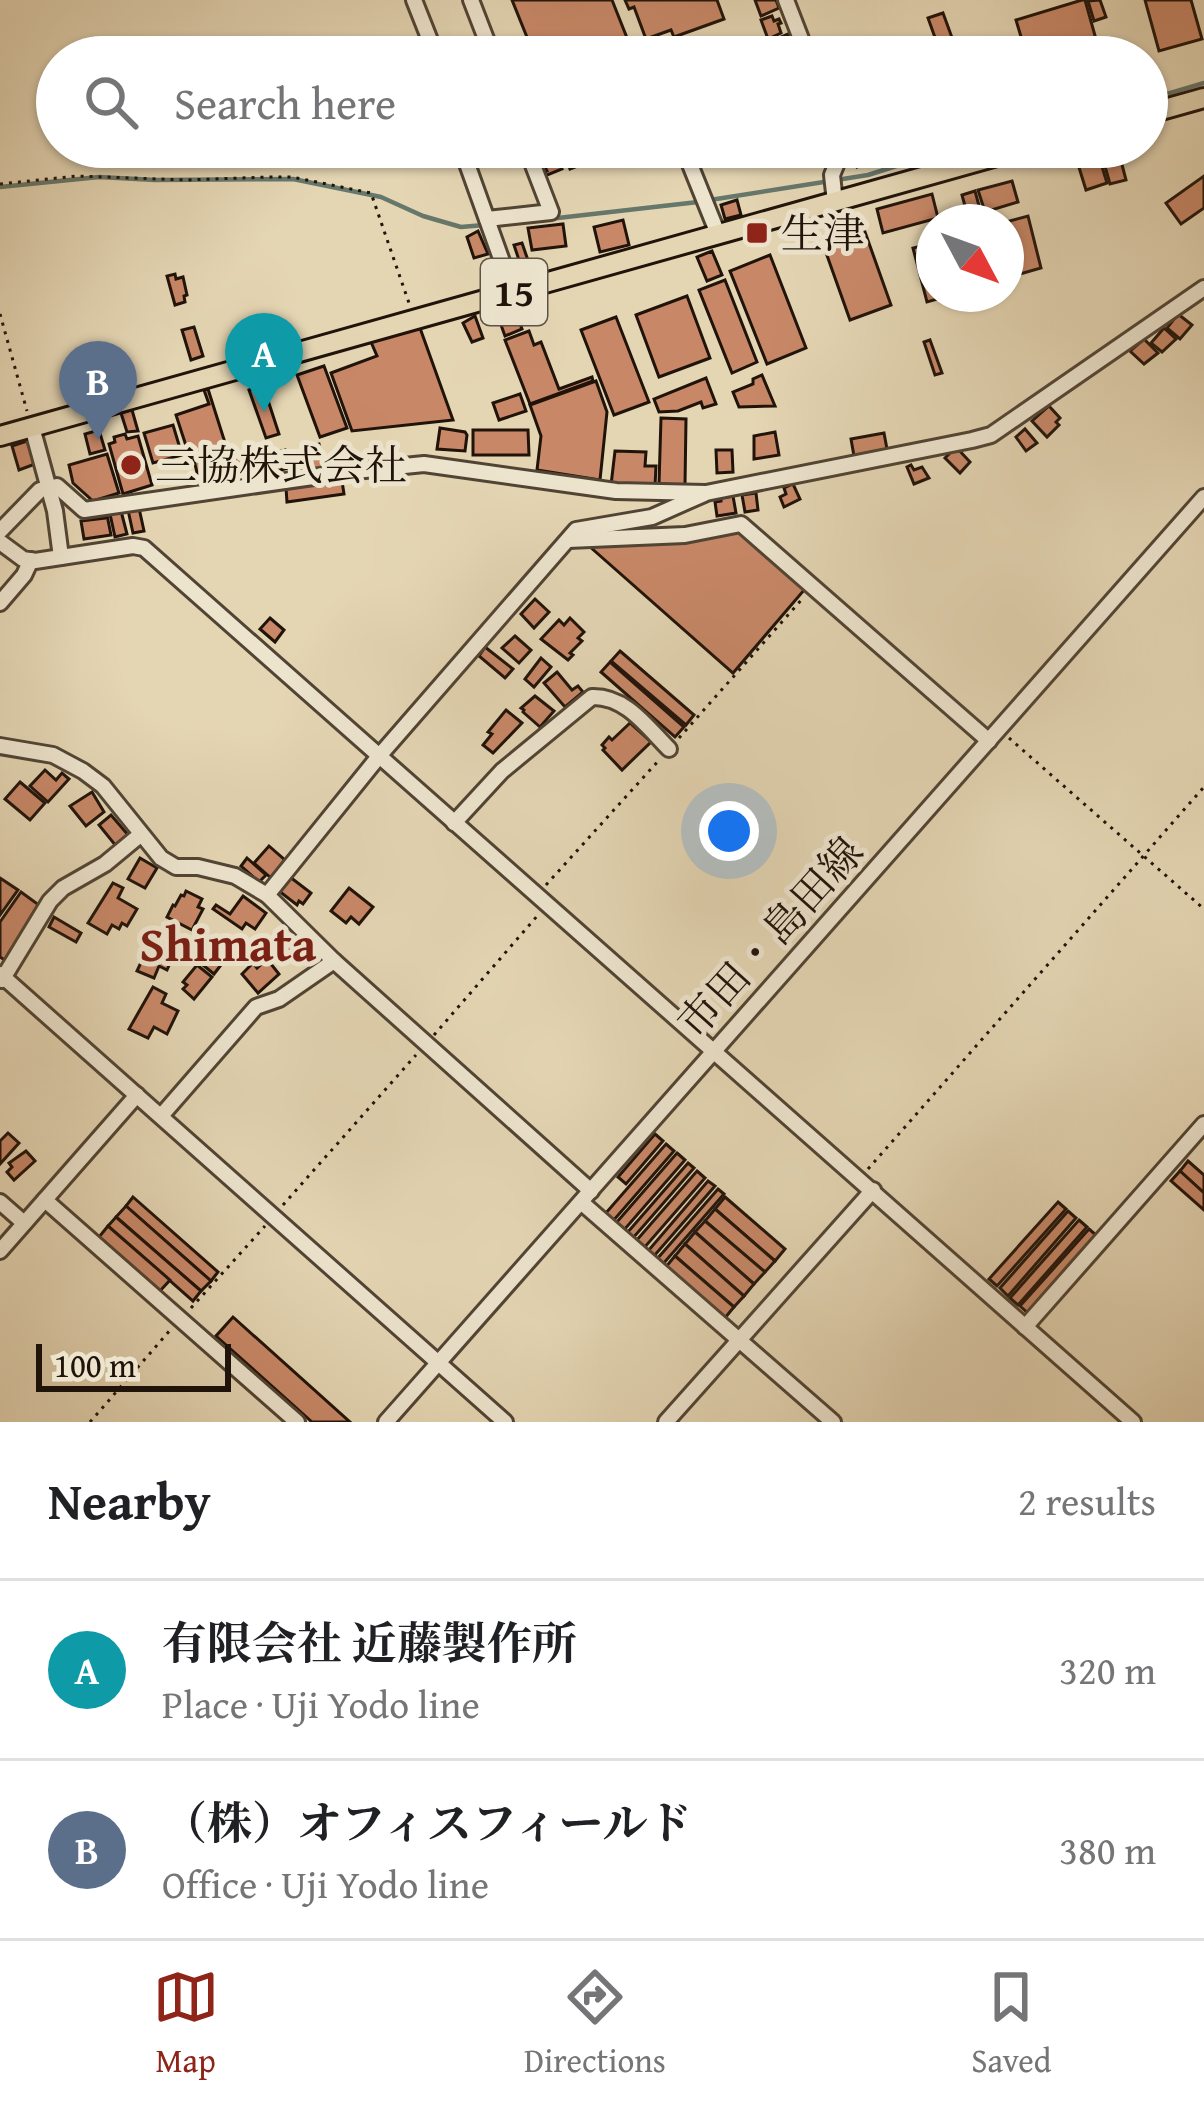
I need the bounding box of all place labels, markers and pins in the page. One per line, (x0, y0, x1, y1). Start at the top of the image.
place label: 生津 (781, 202, 865, 263)
marker: 生津 (744, 220, 770, 246)
pin: A (225, 313, 303, 412)
pin: B (59, 341, 137, 440)
place label: 三協株式会社 (155, 434, 407, 495)
marker: 三協株式会社 (118, 452, 144, 478)

